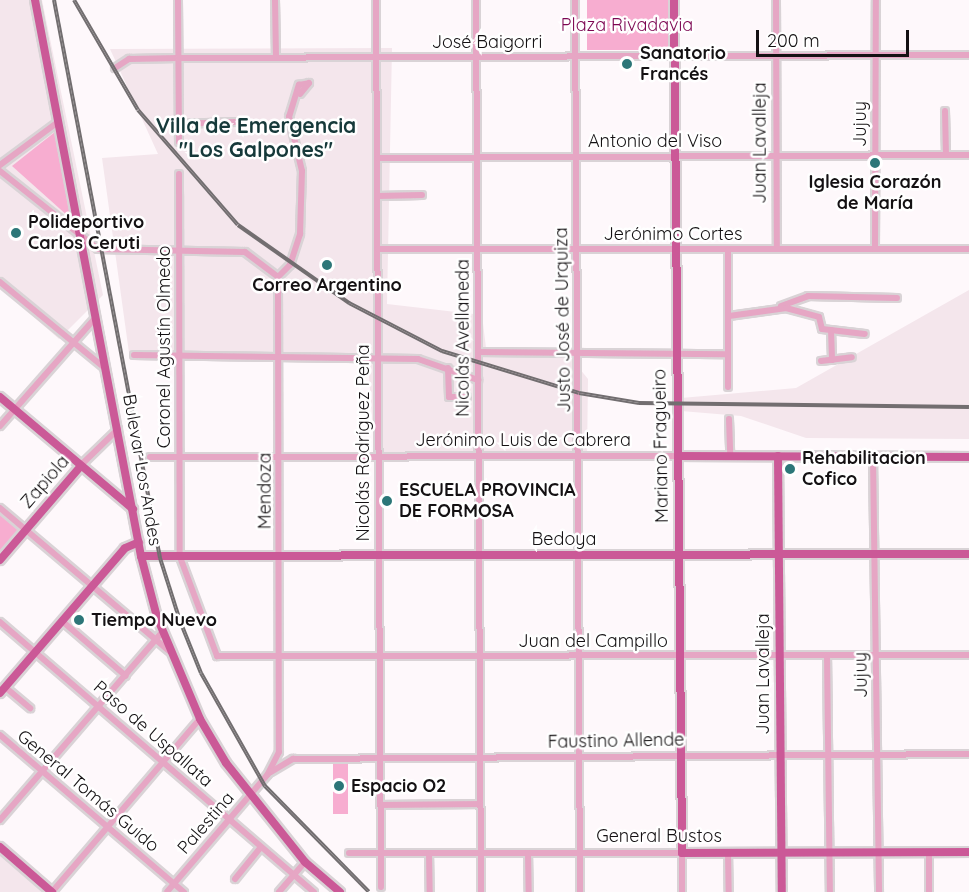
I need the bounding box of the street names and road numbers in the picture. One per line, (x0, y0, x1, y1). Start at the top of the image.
street label: José Baigorri (432, 31, 542, 53)
street label: Juan Lavalleja (749, 82, 771, 204)
street label: Jujuy (849, 101, 871, 147)
street label: Antonio del Viso (588, 130, 722, 152)
street label: Jerónimo Cortes (604, 223, 742, 245)
street label: Justo José de Urquiza (551, 227, 575, 413)
street label: Coronel Agustín Olmedo (153, 246, 175, 448)
street label: Nicolás Avellaneda (452, 259, 474, 417)
street label: Nicolás Rodríguez Peña (352, 344, 374, 542)
street label: Mariano Fragueiro (649, 369, 673, 523)
street label: Bulevar Los Andes (118, 392, 166, 548)
street label: Jerónimo Luis de Cabrera (415, 429, 631, 451)
street label: Zapiola (16, 451, 74, 513)
street label: Mendoza (254, 453, 276, 529)
street label: Bedoya (532, 528, 596, 550)
street label: Juan Lavalleja (752, 613, 774, 735)
street label: Juan del Campillo (518, 630, 668, 652)
street label: Jujuy (850, 652, 872, 698)
street label: Paso de Uspallata (89, 676, 217, 792)
street label: General Tomás Guido (13, 725, 163, 857)
street label: Faustino Allende (547, 729, 685, 753)
street label: Palestina (173, 787, 239, 859)
street label: General Bustos (596, 825, 722, 847)

